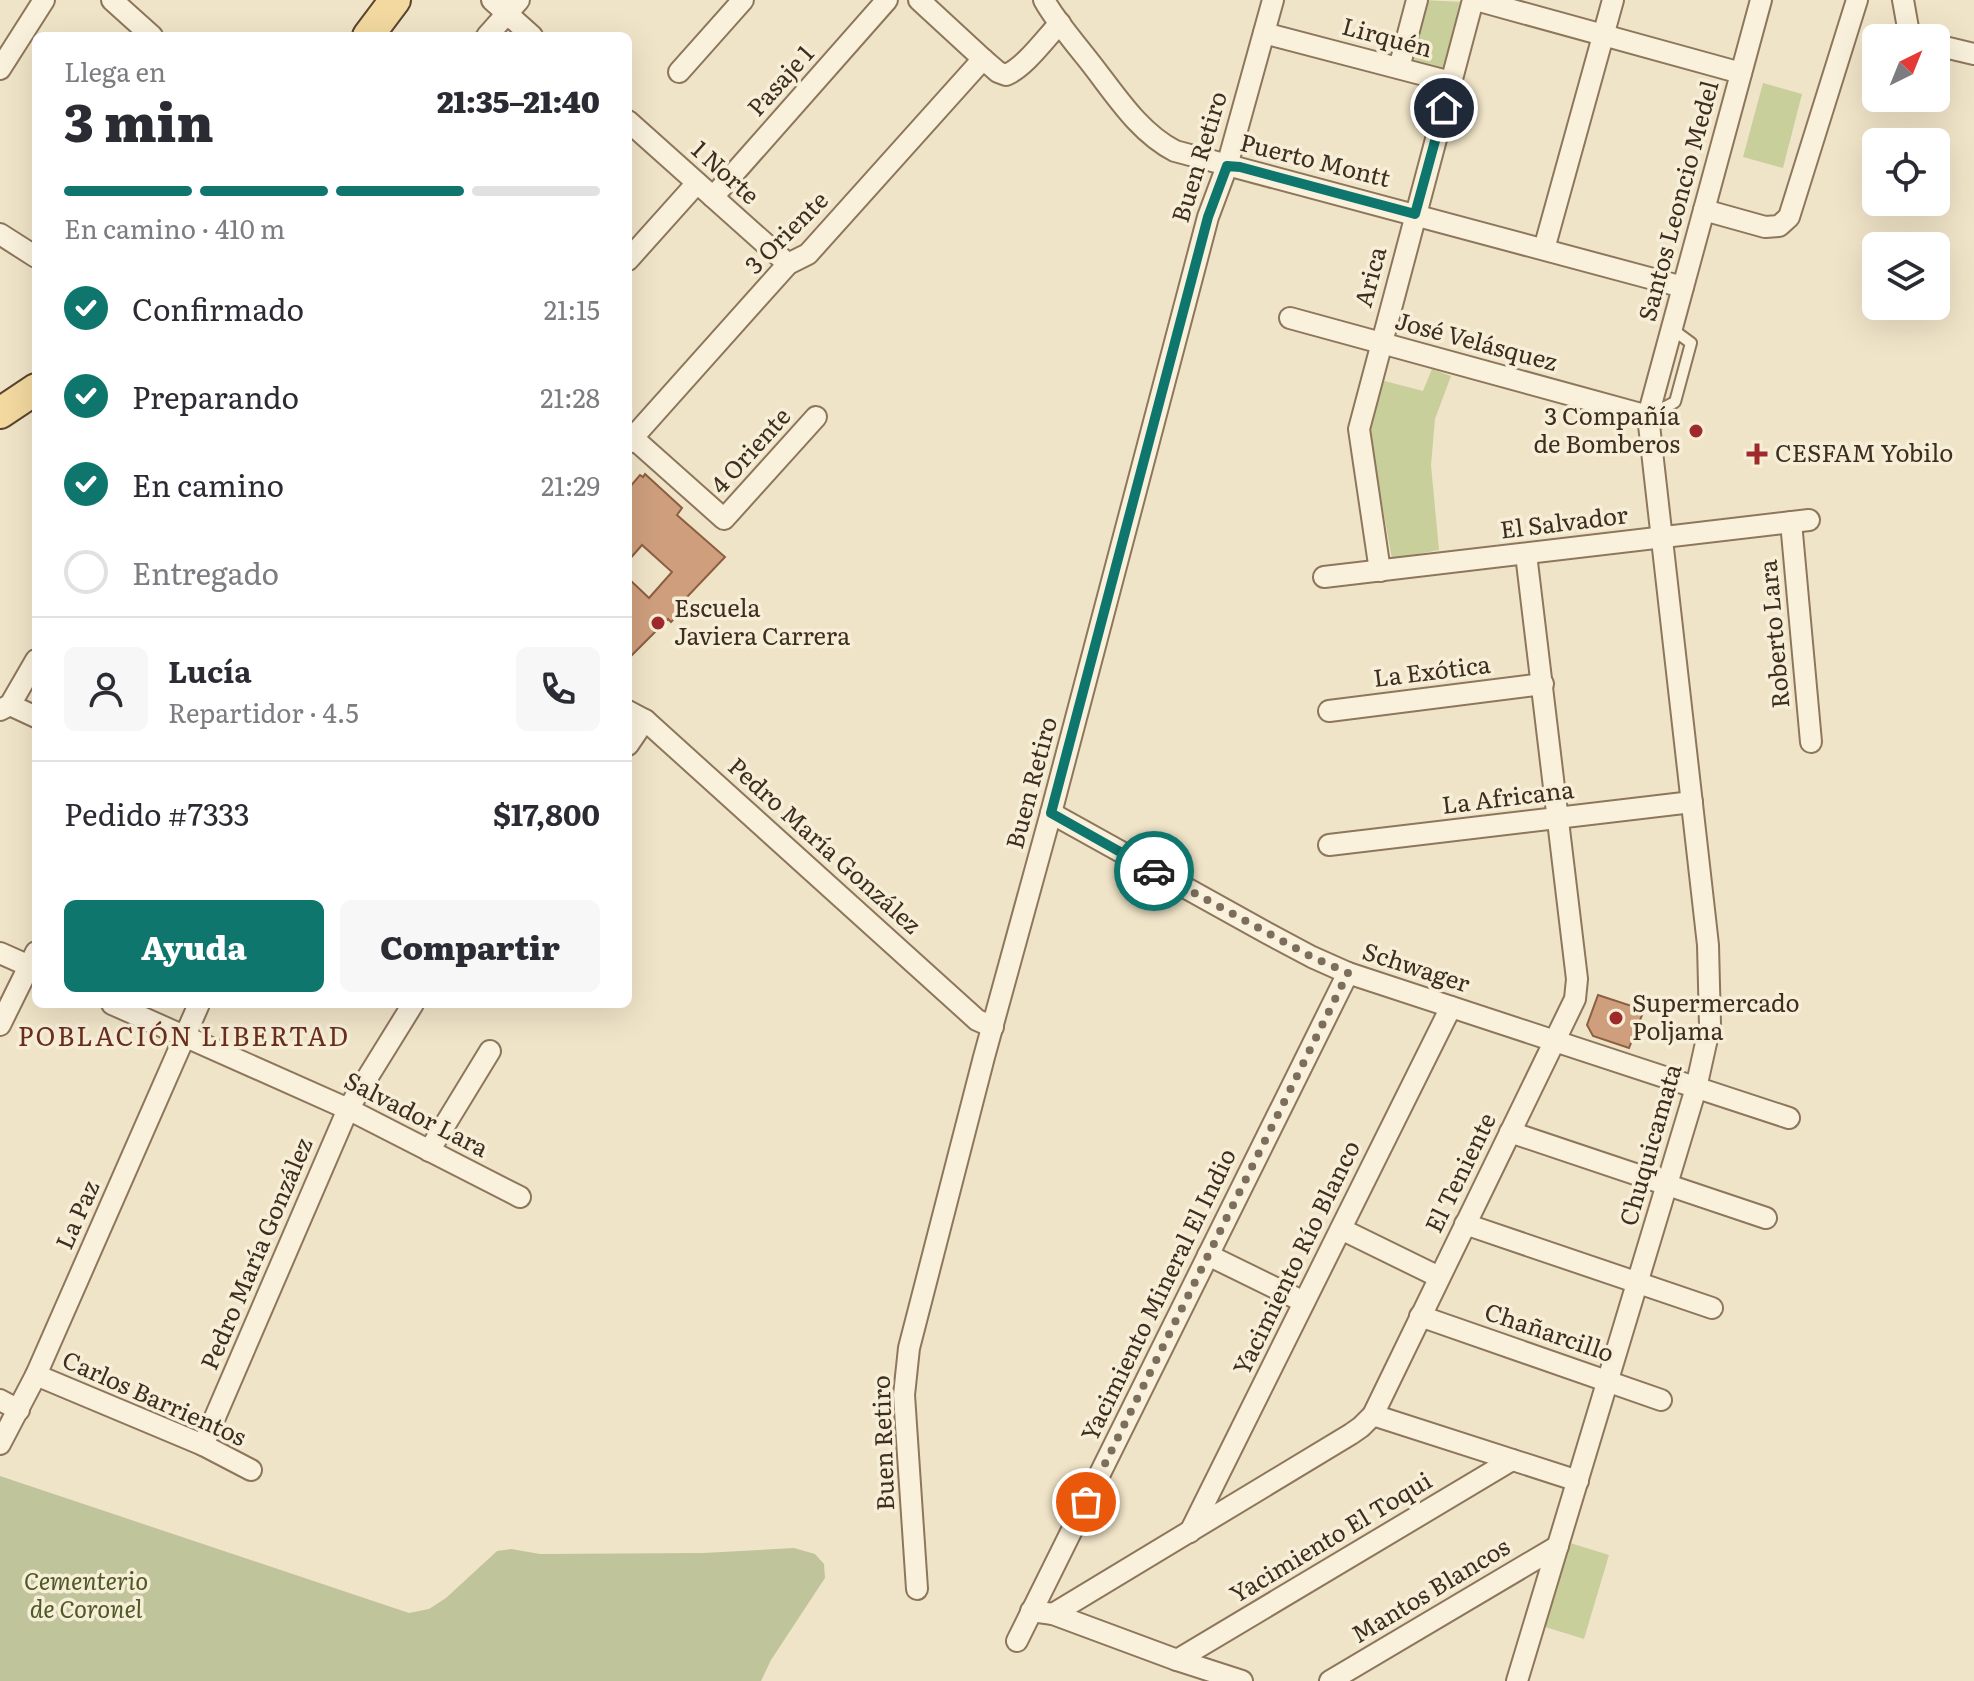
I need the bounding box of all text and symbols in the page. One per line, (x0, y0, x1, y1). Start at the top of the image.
street label: Lirquén (1339, 7, 1437, 64)
north arrow (1862, 24, 1950, 112)
map controls (1862, 24, 1950, 320)
street label: Pasaje 1 (738, 36, 821, 123)
text: Llega en (64, 51, 166, 90)
pin (1410, 74, 1478, 142)
street label: Santos Leoncio Medel (1628, 76, 1726, 325)
text: 21:35–21:40 (437, 78, 600, 122)
text: 3 min (64, 81, 214, 158)
street label: Buen Retiro (1161, 86, 1234, 226)
icon: home (1422, 86, 1466, 130)
street label: Puerto Montt (1237, 123, 1395, 194)
button: locate (1862, 128, 1950, 216)
street label: 1 Norte (685, 131, 768, 211)
street label: 3 Oriente (736, 182, 835, 281)
text: En camino · 410 m (64, 208, 285, 247)
button: layers (1862, 232, 1950, 320)
street label: Arica (1344, 242, 1393, 311)
icon: check (64, 286, 108, 330)
text: Confirmado (132, 286, 304, 330)
text: 21:15 (544, 289, 600, 328)
street label: José Velásquez (1392, 301, 1562, 378)
icon: check (64, 374, 108, 418)
text: Preparando (132, 374, 299, 418)
text: 21:28 (540, 377, 600, 416)
place label: 3 Compañía de Bomberos (1534, 397, 1680, 460)
street label: 4 Oriente (701, 399, 797, 500)
marker: 3 Compañía de Bomberos (1687, 422, 1705, 440)
place label: CESFAM Yobilo (1775, 434, 1953, 469)
marker: CESFAM Yobilo (1746, 443, 1768, 465)
icon: check (64, 462, 108, 506)
text: En camino (132, 462, 284, 506)
text: 21:29 (541, 465, 600, 504)
street label: El Salvador (1498, 495, 1630, 546)
text: Entregado (132, 550, 279, 594)
street label: Roberto Lara (1749, 558, 1796, 710)
place label: Escuela Javiera Carrera (674, 589, 850, 652)
marker: Escuela Javiera Carrera (649, 614, 667, 632)
street label: La Exótica (1371, 645, 1492, 694)
button: person (64, 647, 148, 731)
button: phone (516, 647, 600, 731)
text: Lucía (168, 648, 252, 692)
text: Repartidor · 4.5 (168, 692, 359, 731)
street label: Buen Retiro (995, 712, 1064, 852)
street label: Pedro María González (721, 748, 930, 941)
street label: La Africana (1440, 770, 1576, 821)
text: Pedido #7333 (64, 791, 250, 835)
text: $17,800 (493, 791, 600, 835)
courier (1114, 831, 1194, 911)
icon: car (1132, 849, 1176, 893)
button: Ayuda (64, 900, 324, 992)
button: Compartir (340, 900, 600, 992)
street label: Schwager (1359, 932, 1476, 1000)
place label: Supermercado Poljama (1632, 984, 1799, 1047)
marker: Supermercado Poljama (1607, 1009, 1625, 1027)
district label: POBLACIÓN LIBERTAD (18, 1015, 350, 1054)
street label: Chuquicamata (1609, 1059, 1688, 1229)
street label: Salvador Lara (339, 1061, 495, 1164)
street label: El Teniente (1415, 1106, 1503, 1238)
street label: Pedro María González (190, 1131, 320, 1374)
street label: Yacimiento Río Blanco (1223, 1134, 1367, 1380)
street label: Yacimiento Mineral El Indio (1070, 1142, 1243, 1446)
street label: La Paz (45, 1174, 106, 1254)
street label: Chañarcillo (1480, 1292, 1619, 1369)
street label: Carlos Barrientos (57, 1340, 253, 1453)
street label: Buen Retiro (862, 1375, 901, 1511)
street label: Yacimiento El Toqui (1222, 1462, 1437, 1610)
pin (1052, 1468, 1120, 1536)
icon: bag (1064, 1480, 1108, 1524)
street label: Mantos Blancos (1344, 1528, 1516, 1650)
park label: Cementerio de Coronel (24, 1562, 148, 1625)

